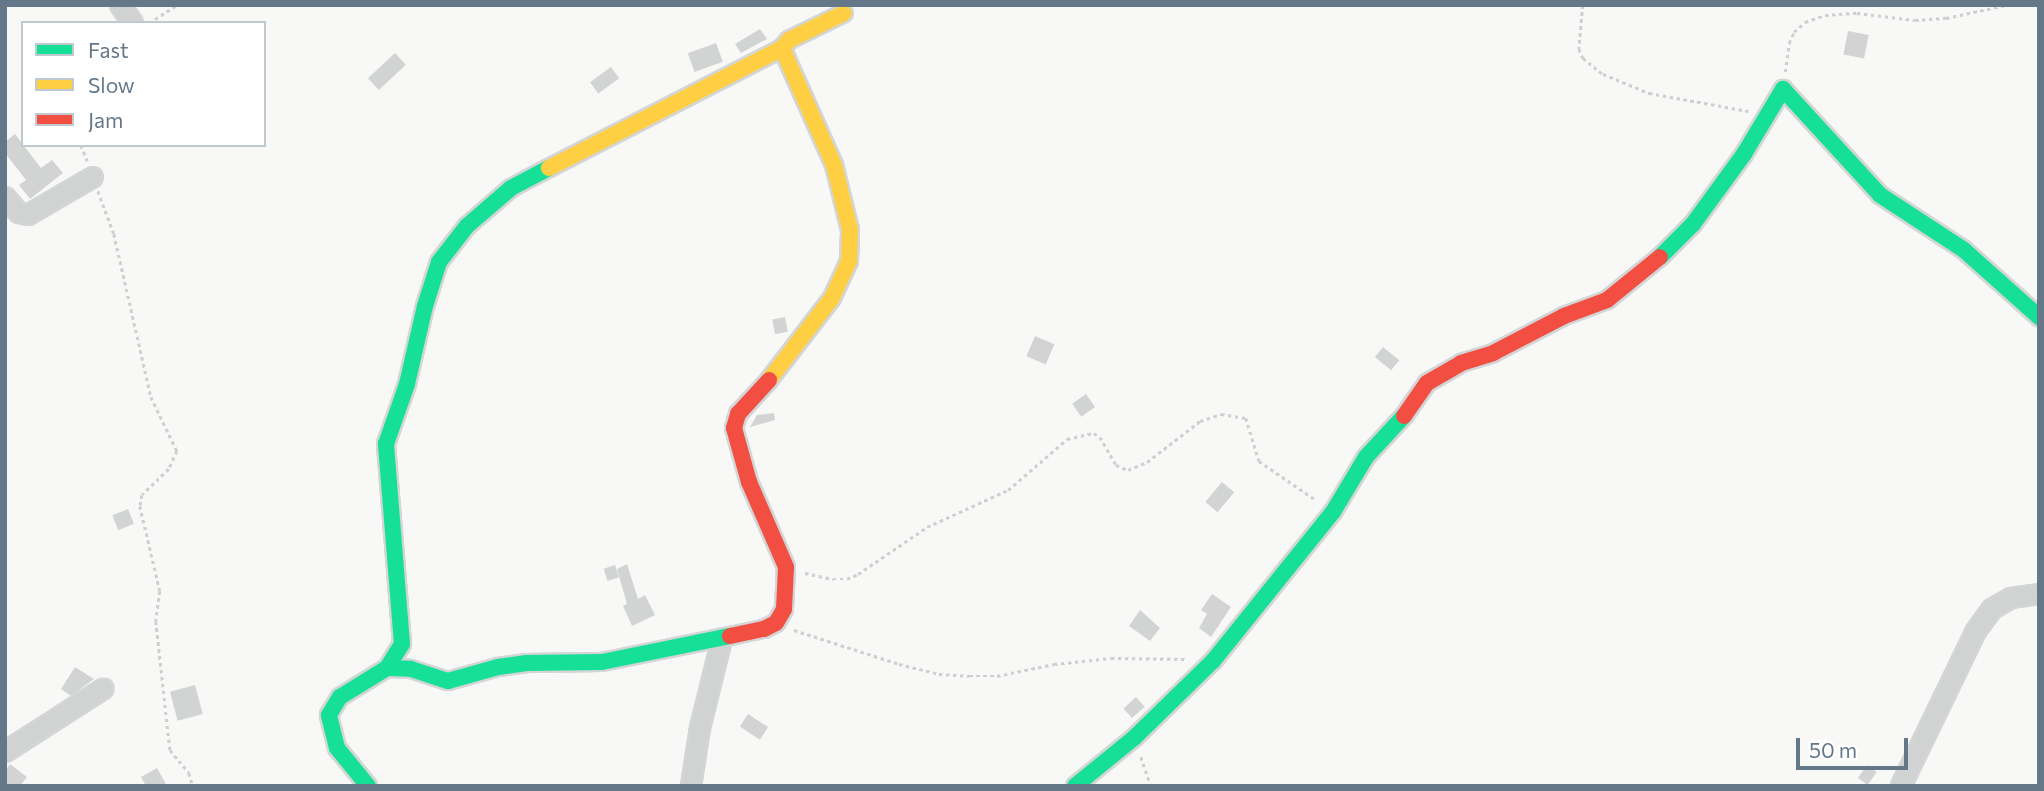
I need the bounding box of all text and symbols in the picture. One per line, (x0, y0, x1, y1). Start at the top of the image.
legend (21, 21, 266, 147)
text: Fast (88, 37, 129, 62)
text: Slow (88, 72, 135, 97)
text: Jam (88, 107, 123, 132)
scale bar (1799, 724, 1911, 768)
text: 50 m (1809, 737, 1857, 762)

